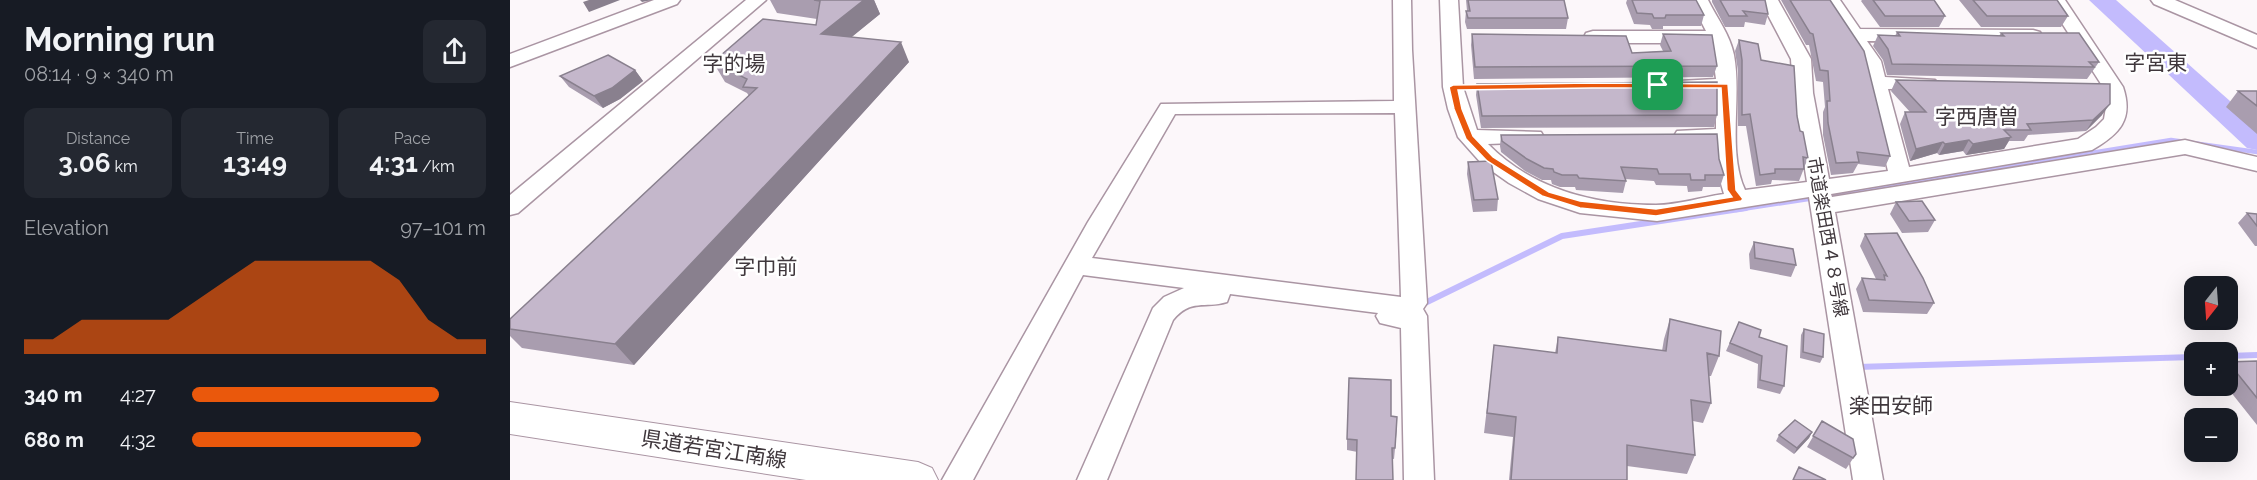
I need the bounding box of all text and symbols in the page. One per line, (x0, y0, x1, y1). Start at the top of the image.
text: Morning run (24, 20, 215, 59)
button: share (423, 20, 486, 83)
district label: 字宮東 (2125, 50, 2188, 75)
district label: 字的場 (703, 51, 766, 76)
pin (1632, 59, 1683, 110)
text: 08:14 · 9 × 340 m (24, 62, 174, 86)
icon: arrive (1641, 68, 1674, 101)
district label: 字西唐曽 (1935, 104, 2019, 129)
text: Distance (66, 129, 130, 148)
text: Time (236, 129, 274, 148)
text: Pace (394, 129, 430, 148)
text: 3.06 (58, 148, 110, 178)
text: 13:49 (223, 148, 287, 178)
text: 4:31 (369, 148, 418, 178)
street label: 市道楽田西４８号線 (1804, 155, 1852, 319)
text: km (110, 157, 138, 176)
text: /km (418, 157, 455, 176)
text: Elevation (24, 216, 109, 240)
text: 97–101 m (400, 216, 486, 240)
district label: 字巾前 (735, 254, 798, 279)
north arrow (2184, 276, 2238, 330)
map controls (2184, 276, 2238, 462)
button: + (2184, 342, 2238, 396)
text: 340 m (24, 383, 82, 407)
text: 4:27 (120, 383, 156, 407)
district label: 楽田安師 (1849, 393, 1933, 418)
button: − (2184, 408, 2238, 462)
street label: 県道若宮江南線 (639, 425, 789, 473)
text: 680 m (24, 428, 84, 452)
text: 4:32 (120, 428, 156, 452)

